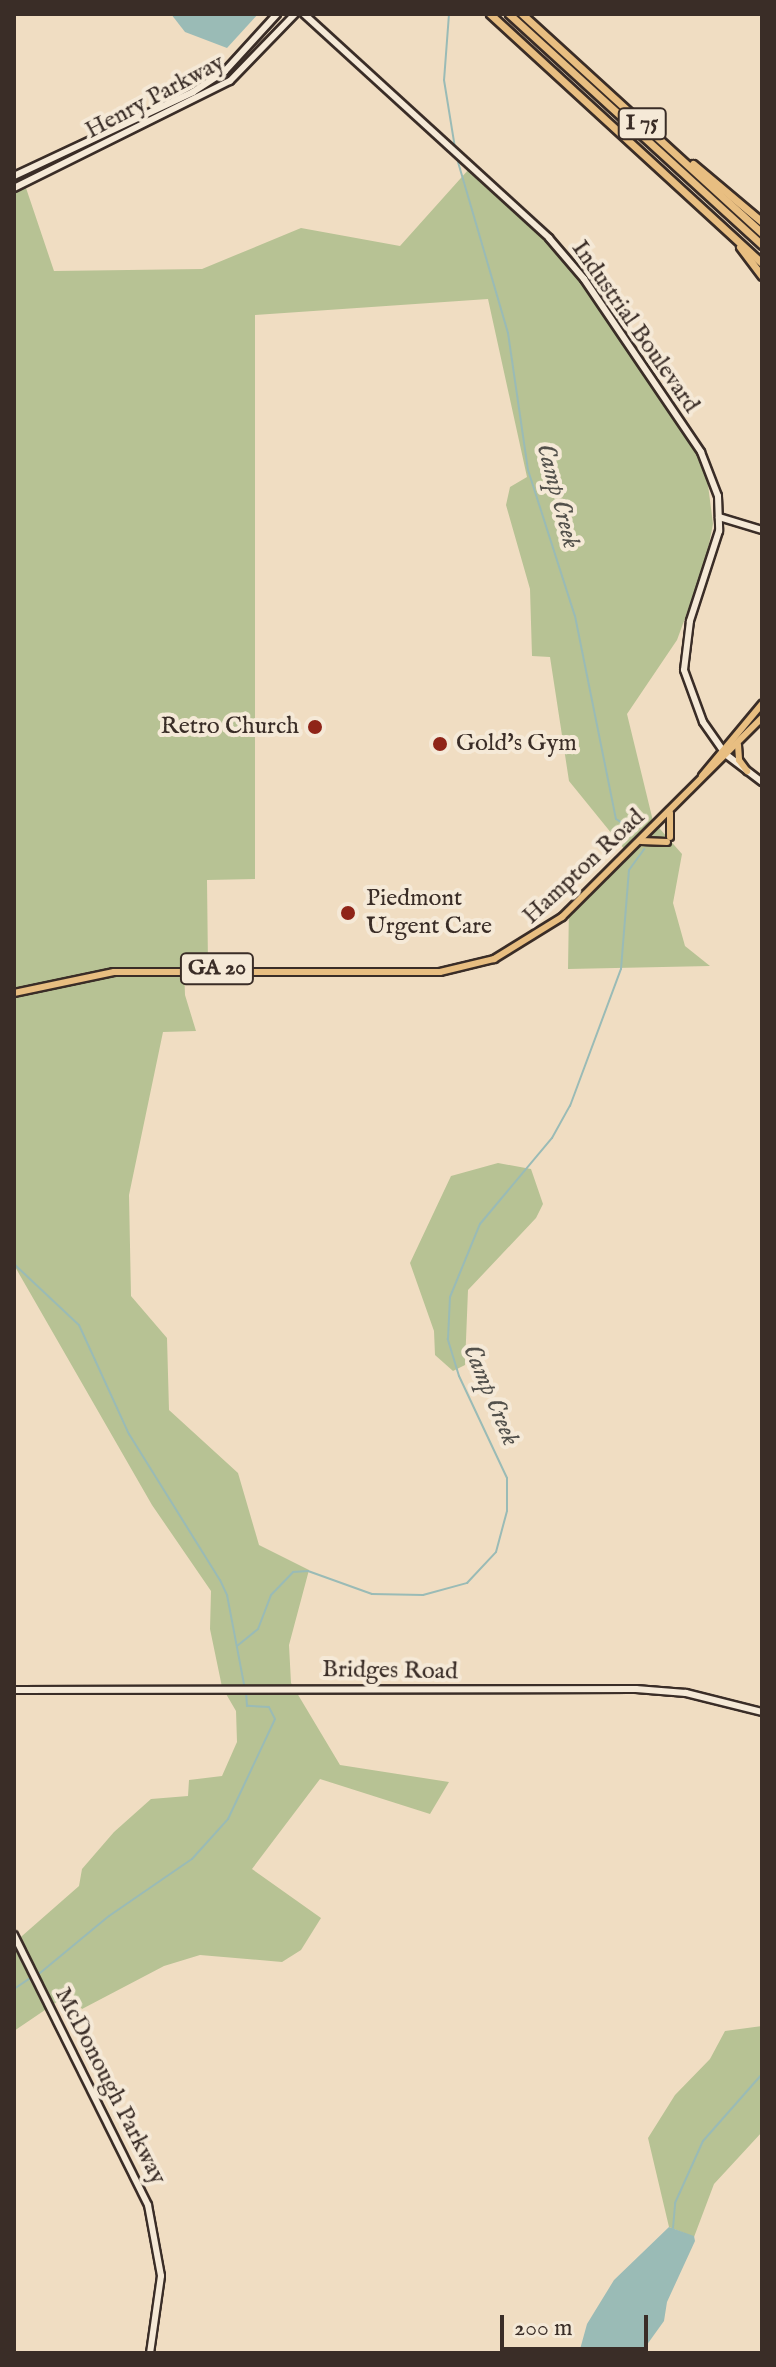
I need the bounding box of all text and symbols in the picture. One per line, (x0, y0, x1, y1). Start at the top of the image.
street label: Henry Parkway (81, 48, 229, 146)
road number: I 75 (616, 106, 668, 142)
street label: Industrial Boulevard (565, 235, 705, 419)
water label: Camp Creek (529, 440, 587, 552)
place label: Retro Church (161, 713, 299, 741)
marker: Retro Church (306, 718, 324, 736)
place label: Gold's Gym (456, 730, 577, 758)
marker: Gold's Gym (431, 735, 449, 753)
street label: Hampton Road (517, 803, 651, 931)
place label: Piedmont Urgent Care (366, 885, 492, 941)
marker: Piedmont Urgent Care (337, 902, 359, 924)
road number: GA 20 (179, 951, 255, 987)
water label: Camp Creek (456, 1340, 526, 1450)
street label: Bridges Road (322, 1655, 458, 1687)
street label: McDonough Parkway (48, 1983, 172, 2189)
scale bar (504, 2299, 652, 2349)
text: 200 m (514, 2313, 573, 2344)

